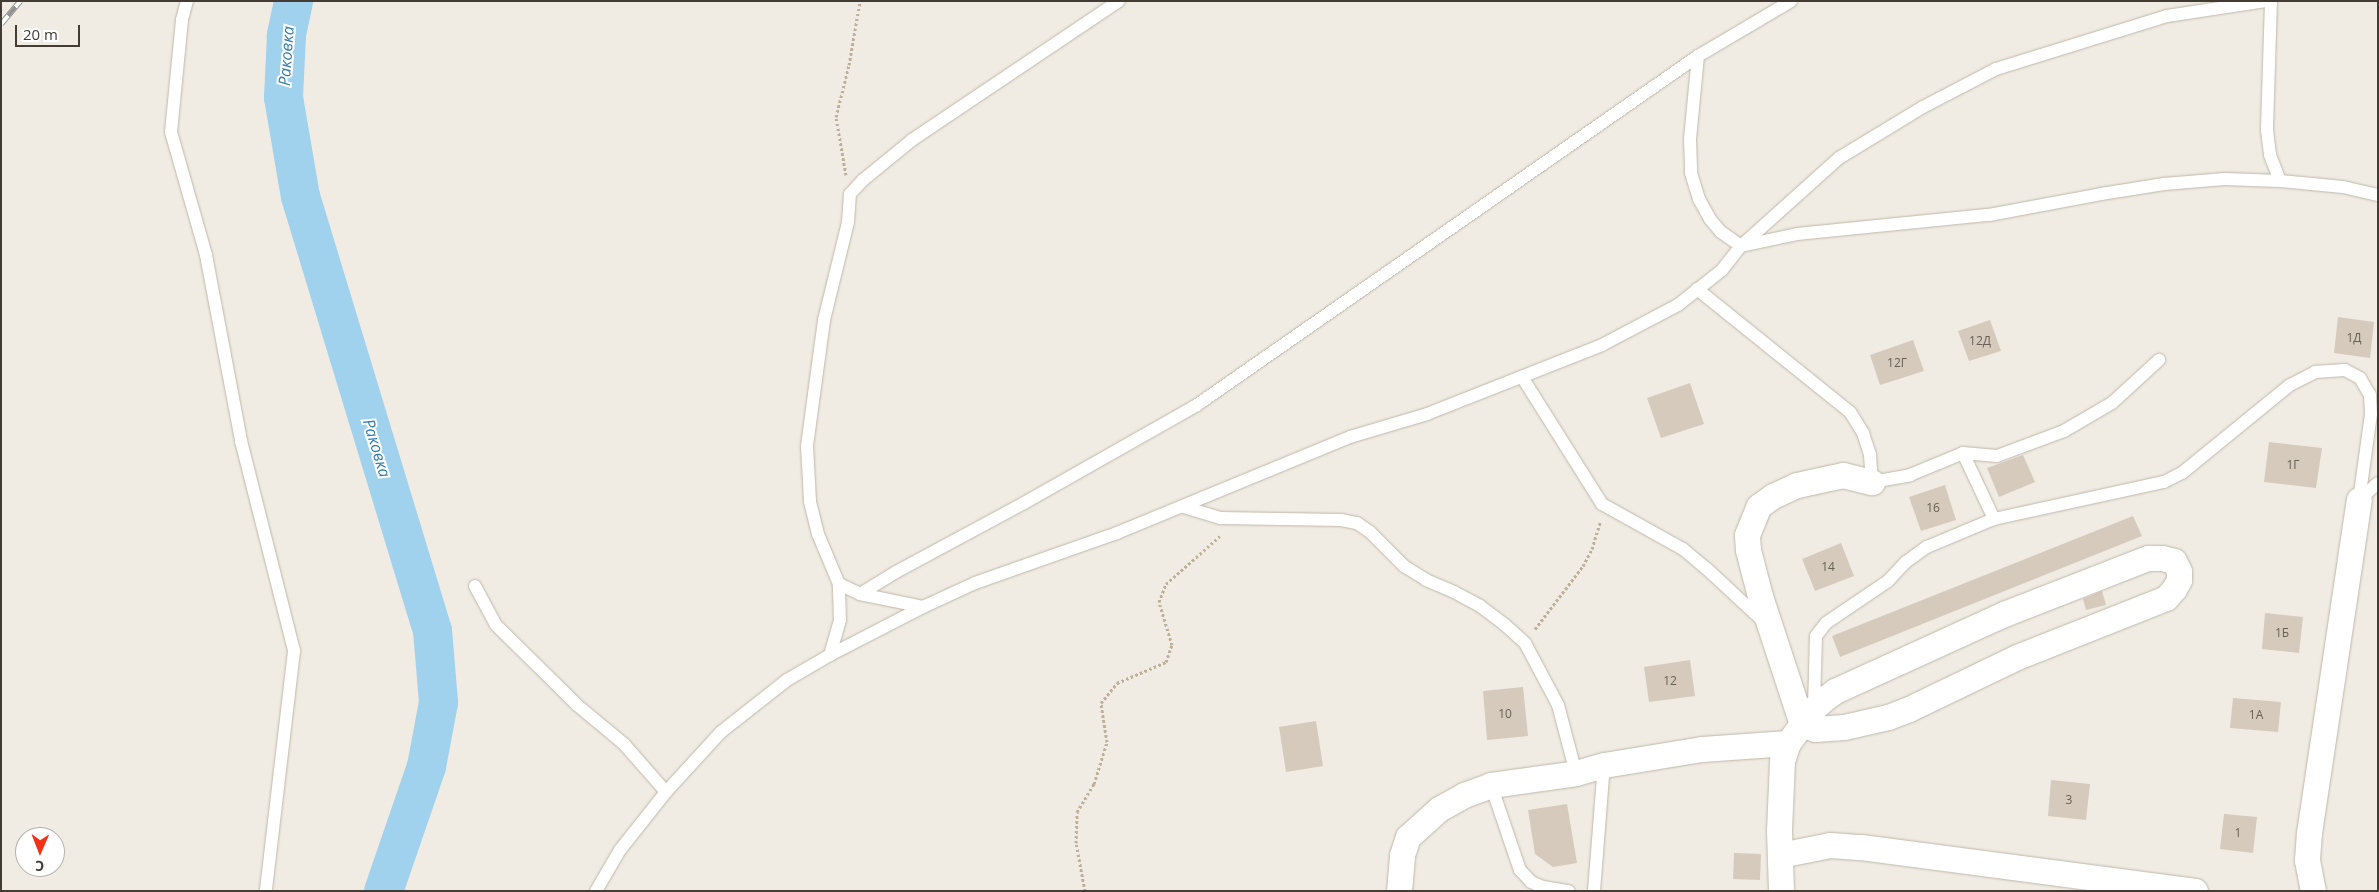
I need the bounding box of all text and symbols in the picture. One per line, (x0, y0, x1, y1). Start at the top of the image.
scale bar (18, 15, 82, 47)
text: 20 m (23, 24, 58, 44)
water label: Раковка (274, 25, 298, 87)
house number: 1Д (2346, 331, 2362, 345)
house number: 12Д (1969, 334, 1991, 348)
house number: 12Г (1887, 356, 1907, 370)
water label: Раковка (359, 416, 395, 480)
house number: 1Г (2286, 458, 2300, 472)
house number: 16 (1926, 501, 1940, 515)
house number: 14 (1821, 560, 1835, 574)
house number: 1Б (2275, 626, 2289, 640)
house number: 12 (1663, 674, 1677, 688)
house number: 10 (1498, 707, 1512, 721)
house number: 1А (2249, 708, 2263, 722)
house number: 3 (2066, 793, 2072, 807)
house number: 1 (2235, 826, 2241, 840)
north arrow (15, 827, 65, 877)
text: С (35, 857, 44, 876)

